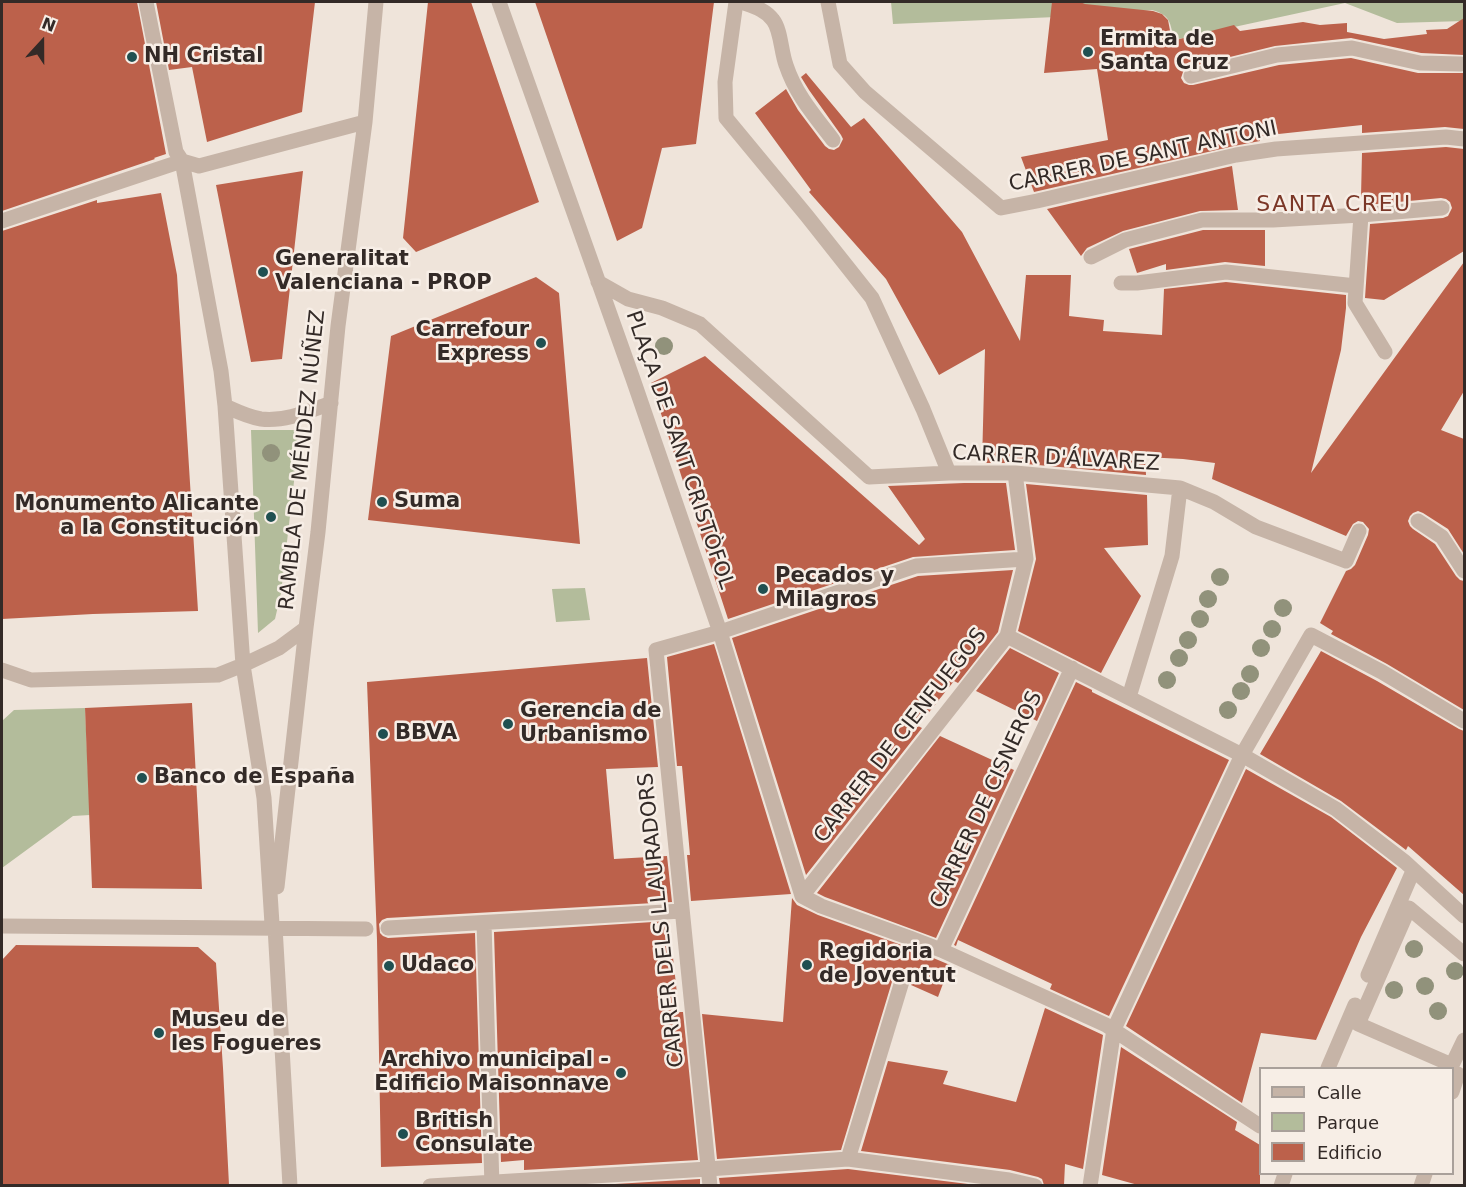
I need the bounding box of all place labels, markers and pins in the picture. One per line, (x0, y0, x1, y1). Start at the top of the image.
place label: Ermita de Santa Cruz (1100, 27, 1229, 77)
place label: NH Cristal (144, 44, 263, 70)
marker: Ermita de Santa Cruz (1081, 45, 1095, 59)
marker: NH Cristal (125, 50, 139, 64)
place label: Generalitat Valenciana - PROP (275, 247, 492, 297)
marker: Generalitat Valenciana - PROP (256, 265, 270, 279)
place label: Carrefour Express (416, 318, 529, 368)
marker: Carrefour Express (534, 336, 548, 350)
place label: Suma (394, 489, 460, 515)
place label: Monumento Alicante a la Constitución (14, 492, 259, 542)
marker: Suma (375, 495, 389, 509)
marker: Monumento Alicante a la Constitución (264, 510, 278, 524)
place label: Pecados y Milagros (775, 564, 894, 614)
marker: Pecados y Milagros (756, 582, 770, 596)
place label: Gerencia de Urbanismo (520, 699, 661, 749)
marker: Gerencia de Urbanismo (501, 717, 515, 731)
place label: BBVA (395, 721, 457, 747)
marker: BBVA (376, 727, 390, 741)
place label: Banco de España (154, 765, 355, 791)
marker: Banco de España (135, 771, 149, 785)
place label: Regidoria de Joventut (819, 940, 956, 990)
place label: Udaco (401, 953, 474, 979)
marker: Regidoria de Joventut (800, 958, 814, 972)
marker: Udaco (382, 959, 396, 973)
place label: Museu de les Fogueres (171, 1008, 321, 1058)
marker: Museu de les Fogueres (152, 1026, 166, 1040)
place label: Archivo municipal - Edificio Maisonnave (374, 1048, 609, 1098)
marker: Archivo municipal - Edificio Maisonnave (614, 1066, 628, 1080)
place label: British Consulate (415, 1109, 533, 1159)
marker: British Consulate (396, 1127, 410, 1141)

